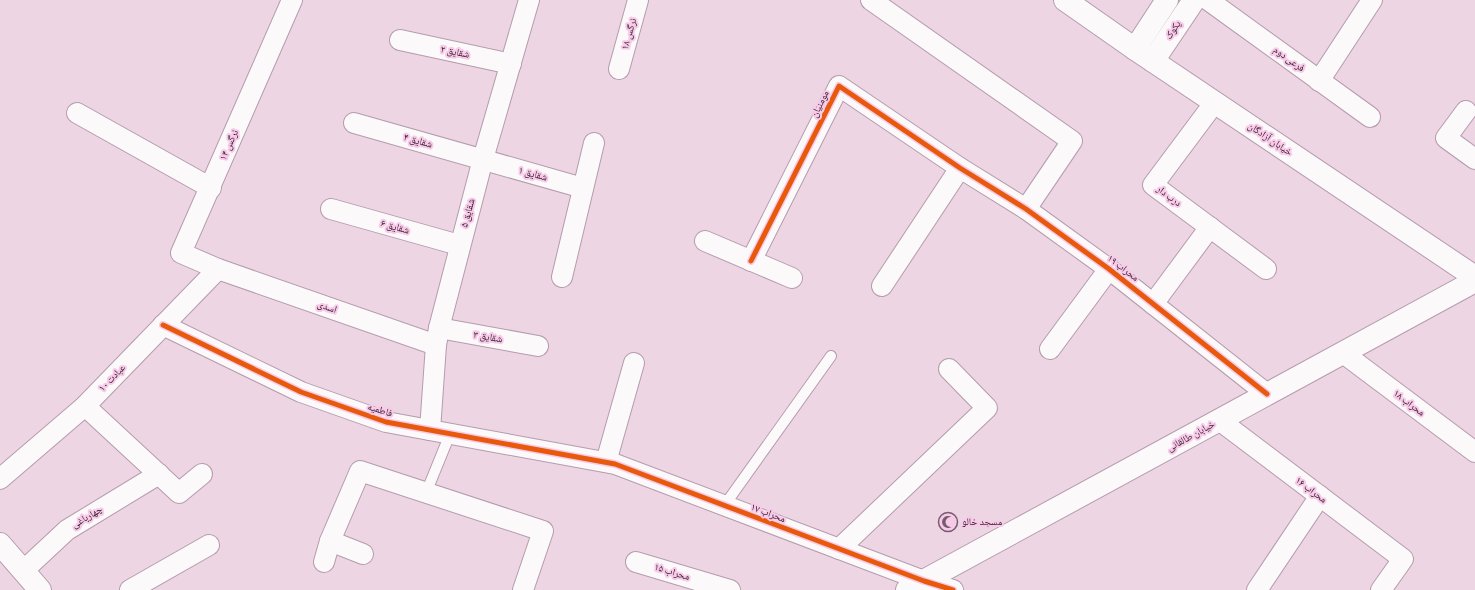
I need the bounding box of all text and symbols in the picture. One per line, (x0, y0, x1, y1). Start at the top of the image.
street label: نرگس ۱۸ (618, 16, 640, 51)
street label: پکوک (1162, 18, 1184, 42)
street label: شقایق ۲ (439, 42, 471, 62)
street label: فرعی دوم (1270, 43, 1308, 75)
street label: مومنیان (807, 88, 833, 120)
street label: خیابان آزادگان (1245, 119, 1296, 159)
street label: نرگس ۱۴ (216, 127, 242, 163)
street label: شقایق ۴ (402, 130, 434, 152)
street label: شقایق ۱ (517, 163, 549, 185)
street label: درب دار (1153, 181, 1184, 210)
street label: شقایق ۵ (457, 197, 479, 229)
street label: شقایق ۶ (379, 216, 411, 238)
street label: محراب ۱۹ (1104, 251, 1142, 285)
street label: اسدی (315, 297, 339, 317)
street label: شقایق ۳ (472, 328, 504, 347)
street label: عبادت ۱۰ (95, 361, 129, 395)
street label: محراب ۱۸ (1390, 386, 1428, 420)
street label: فاطمیه (366, 400, 394, 420)
street label: خیابان طالقانی (1164, 417, 1218, 455)
street label: محراب ۱۶ (1292, 473, 1330, 507)
street label: محراب ۱۷ (749, 500, 788, 526)
street label: چهارباغی (69, 502, 106, 532)
mosque icon: مسجد خالو (937, 511, 959, 533)
place label: مسجد خالو (962, 515, 1003, 529)
street label: محراب ۱۵ (653, 560, 692, 584)

